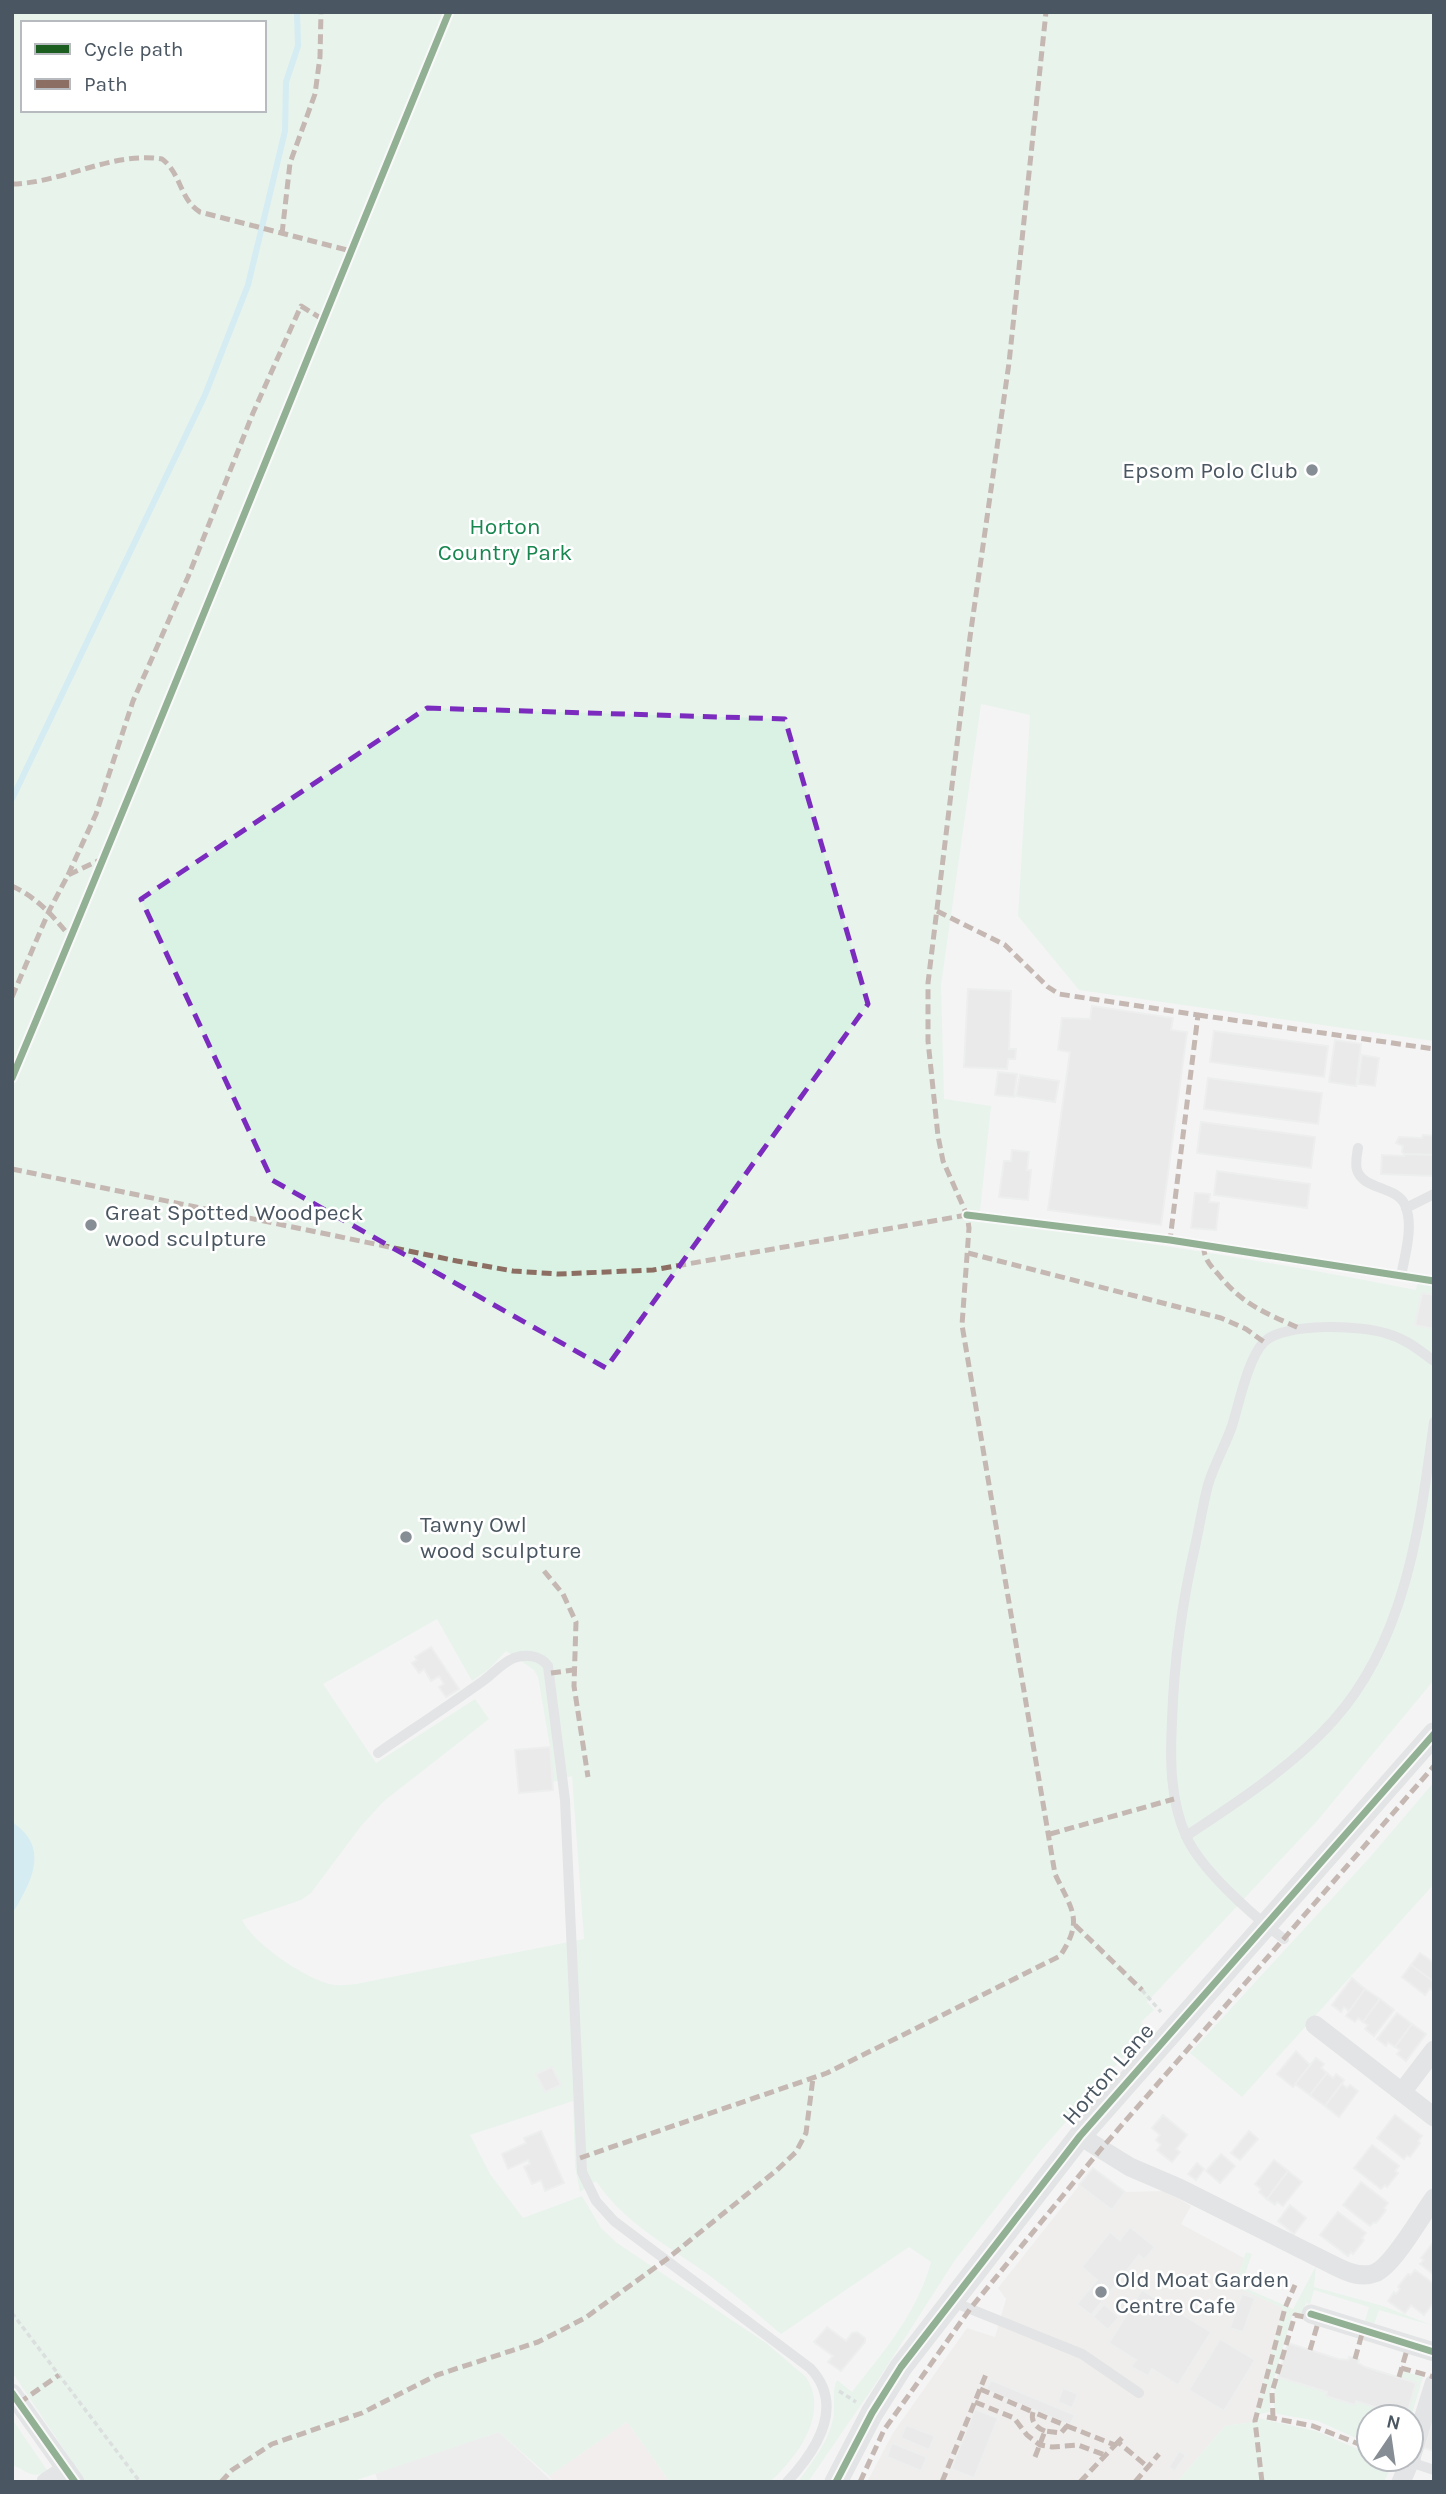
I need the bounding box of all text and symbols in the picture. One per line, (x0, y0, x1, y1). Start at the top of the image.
legend (21, 21, 266, 112)
text: Cycle path (84, 37, 184, 61)
text: Path (84, 72, 128, 96)
place label: Epsom Polo Club (1122, 457, 1298, 484)
marker: Epsom Polo Club (1304, 462, 1320, 478)
park label: Horton Country Park (438, 513, 572, 566)
place label: Great Spotted Woodpeck wood sculpture (105, 1199, 364, 1252)
marker: Great Spotted Woodpeck wood sculpture (83, 1217, 99, 1233)
place label: Tawny Owl wood sculpture (420, 1511, 581, 1564)
marker: Tawny Owl wood sculpture (398, 1529, 414, 1545)
street label: Horton Lane (1057, 2018, 1159, 2130)
place label: Old Moat Garden Centre Cafe (1115, 2266, 1289, 2319)
marker: Old Moat Garden Centre Cafe (1093, 2284, 1109, 2300)
north arrow (1355, 2403, 1425, 2473)
text: N (1384, 2410, 1403, 2435)

